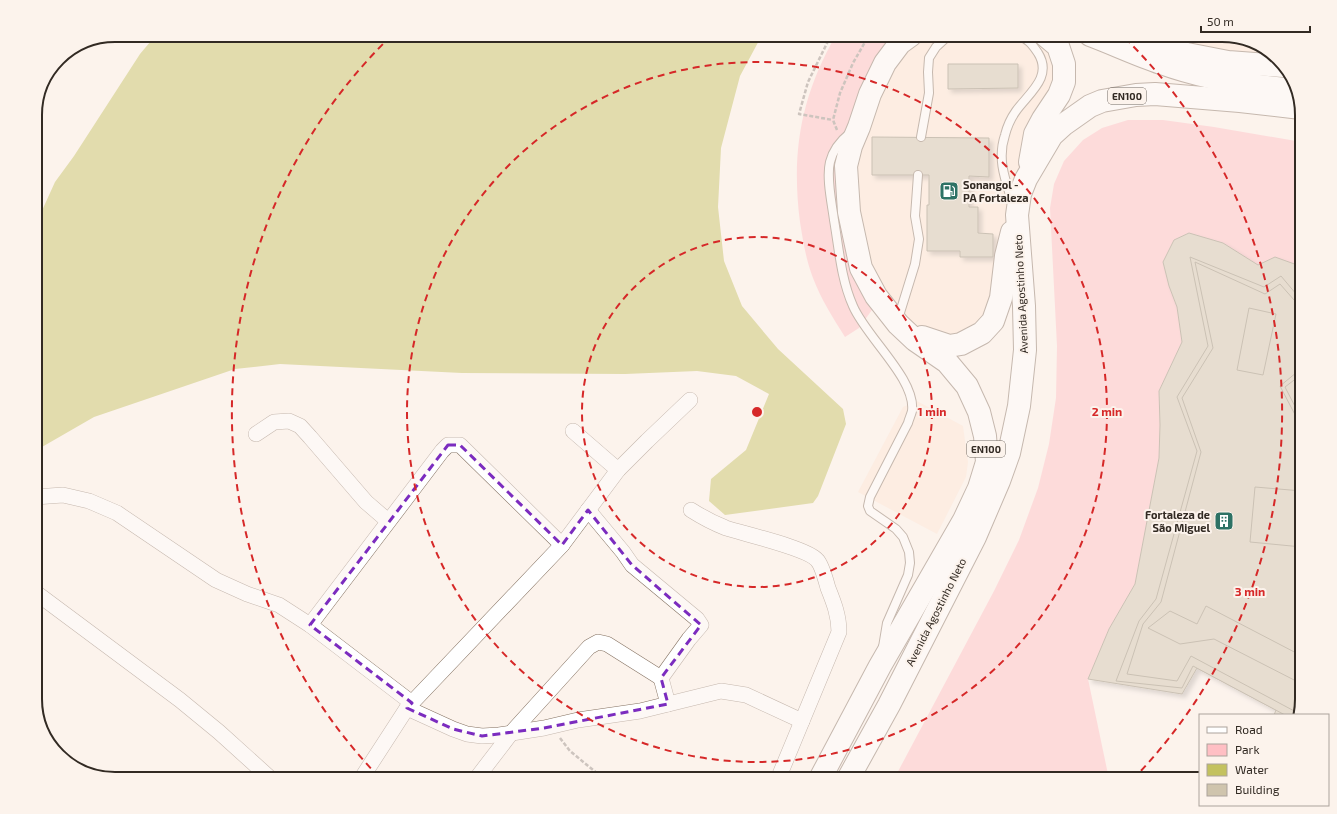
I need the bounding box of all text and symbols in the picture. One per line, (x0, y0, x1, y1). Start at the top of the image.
scale bar (1201, 8, 1310, 34)
text: 50 m (1207, 14, 1234, 28)
road number: EN100 (1108, 88, 1146, 104)
place label: Sonangol - PA Fortaleza (963, 178, 1029, 204)
fuel station icon: Sonangol - PA Fortaleza (938, 180, 960, 202)
street label: Avenida Agostinho Neto (1011, 234, 1030, 354)
text: 1 min (918, 404, 946, 418)
text: 2 min (1092, 404, 1122, 418)
centre of rings (750, 405, 764, 419)
road number: EN100 (967, 441, 1005, 457)
place label: Fortaleza de São Miguel (1145, 508, 1210, 534)
building icon: Fortaleza de São Miguel (1213, 510, 1235, 532)
street label: Avenida Agostinho Neto (903, 556, 968, 668)
text: 3 min (1235, 584, 1265, 598)
legend (1199, 714, 1329, 806)
text: Road (1235, 722, 1263, 736)
text: Park (1235, 742, 1260, 756)
text: Water (1235, 762, 1269, 776)
text: Building (1235, 782, 1280, 796)

